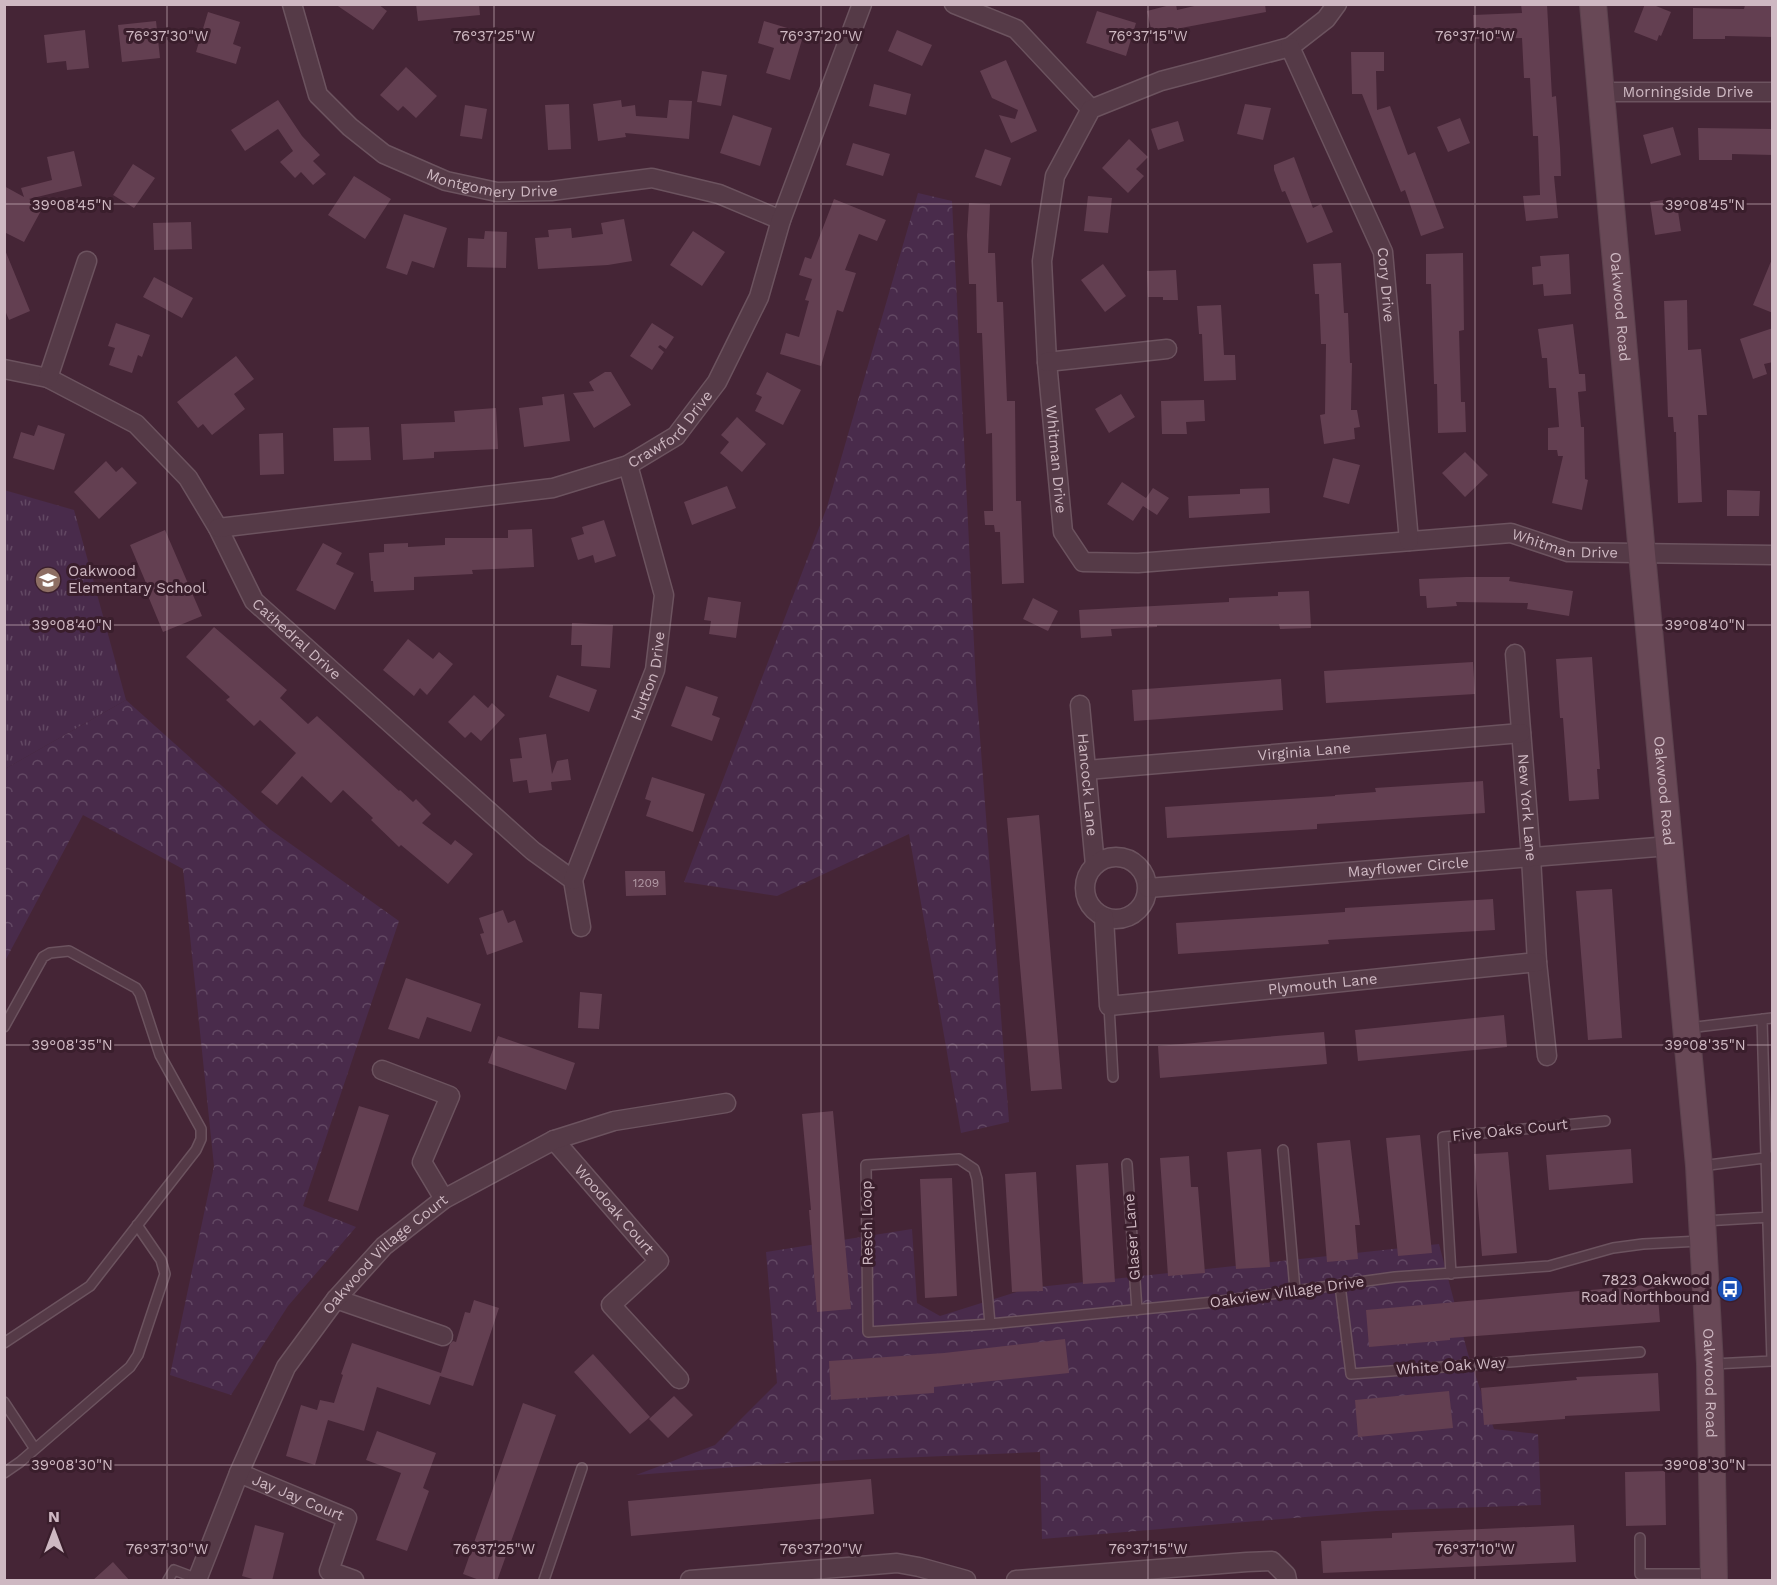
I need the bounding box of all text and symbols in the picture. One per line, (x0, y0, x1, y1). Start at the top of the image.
text: 76°37'30"W (126, 27, 208, 45)
text: 76°37'25"W (453, 27, 535, 45)
text: 76°37'20"W (780, 27, 862, 45)
text: 76°37'15"W (1108, 27, 1188, 45)
text: 76°37'10"W (1435, 27, 1515, 45)
street label: Morningside Drive (1623, 83, 1753, 101)
street label: Montgomery Drive (424, 165, 559, 201)
text: 39°08'45"N (32, 196, 112, 214)
text: 39°08'45"N (1665, 196, 1745, 214)
street label: Cory Drive (1374, 246, 1398, 323)
street label: Oakwood Road (1606, 251, 1634, 362)
street label: Crawford Drive (625, 387, 716, 472)
street label: Whitman Drive (1042, 404, 1070, 514)
street label: Whitman Drive (1510, 525, 1618, 562)
place label: Oakwood Elementary School (68, 562, 207, 597)
school or university icon: Oakwood Elementary School (33, 565, 63, 595)
street label: Cathedral Drive (248, 595, 345, 684)
text: 39°08'40"N (31, 616, 113, 634)
text: 39°08'40"N (1664, 616, 1746, 634)
street label: Hutton Drive (627, 630, 669, 723)
street label: Hancock Lane (1074, 732, 1101, 837)
street label: Oakwood Road (1650, 735, 1678, 846)
street label: Virginia Lane (1257, 739, 1352, 764)
street label: New York Lane (1514, 753, 1540, 862)
street label: Mayflower Circle (1347, 853, 1469, 881)
house number: 1209 (633, 876, 659, 890)
street label: Plymouth Lane (1267, 969, 1378, 999)
text: 39°08'35"N (31, 1036, 113, 1054)
text: 39°08'35"N (1664, 1036, 1746, 1054)
street label: Five Oaks Court (1451, 1115, 1569, 1145)
street label: Woodoak Court (571, 1161, 658, 1258)
street label: Resch Loop (857, 1180, 877, 1266)
street label: Oakwood Village Court (319, 1190, 452, 1318)
street label: Glaser Lane (1120, 1193, 1144, 1281)
place label: 7823 Oakwood Road Northbound (1581, 1271, 1710, 1306)
street label: Oakview Village Drive (1209, 1272, 1365, 1312)
bus stop icon: 7823 Oakwood Road Northbound (1715, 1274, 1745, 1304)
street label: Oakwood Road (1699, 1328, 1720, 1438)
street label: White Oak Way (1396, 1353, 1507, 1379)
text: 39°08'30"N (31, 1456, 113, 1474)
text: 39°08'30"N (1664, 1456, 1746, 1474)
street label: Jay Jay Court (249, 1471, 347, 1525)
north arrow (24, 1501, 84, 1561)
text: N (48, 1507, 60, 1526)
text: 76°37'30"W (126, 1540, 208, 1558)
text: 76°37'25"W (453, 1540, 535, 1558)
text: 76°37'20"W (780, 1540, 862, 1558)
text: 76°37'15"W (1108, 1540, 1188, 1558)
text: 76°37'10"W (1435, 1540, 1515, 1558)

